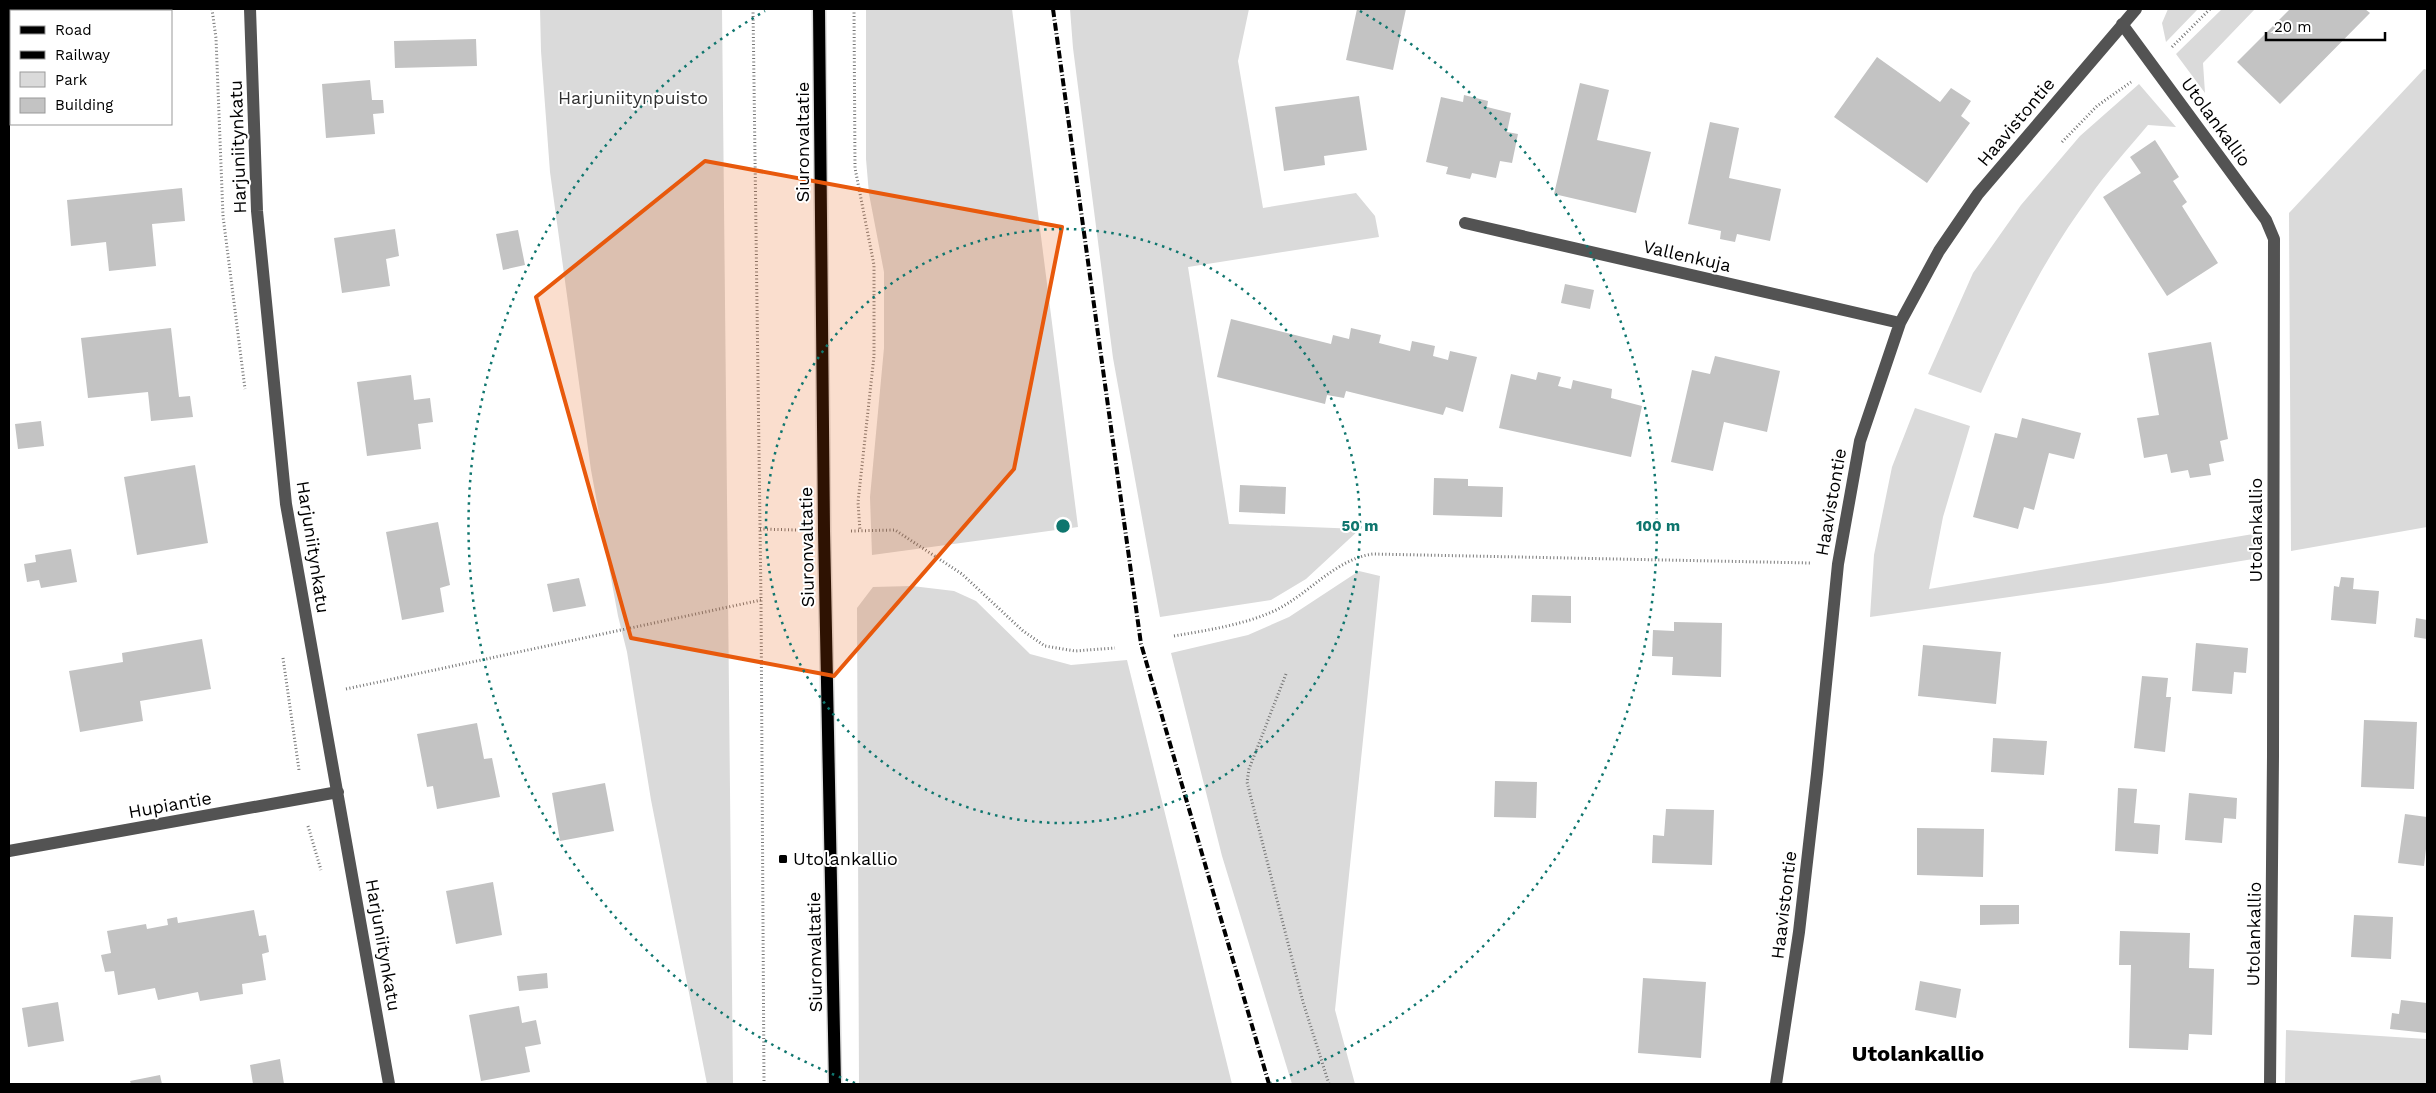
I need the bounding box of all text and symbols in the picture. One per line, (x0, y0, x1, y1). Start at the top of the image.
legend (10, 10, 172, 125)
scale bar (2266, 10, 2385, 42)
text: 20 m (2274, 18, 2312, 36)
text: Road (55, 21, 92, 39)
text: Railway (55, 46, 110, 64)
text: Park (55, 71, 88, 89)
street label: Haavistontie (1973, 73, 2059, 170)
street label: Utolankallio (2177, 73, 2256, 170)
street label: Harjuniitynkatu (225, 80, 250, 214)
street label: Siuronvaltatie (792, 82, 813, 202)
park label: Harjuniitynpuisto (558, 87, 708, 108)
text: Building (55, 96, 113, 114)
street label: Vallenkuja (1641, 235, 1733, 276)
street label: Haavistontie (1811, 446, 1850, 557)
street label: Utolankallio (2245, 478, 2266, 582)
street label: Harjuniitynkatu (293, 479, 334, 615)
street label: Siuronvaltatie (795, 487, 818, 608)
centre of rings (1054, 517, 1072, 535)
text: 50 m (1342, 517, 1378, 535)
text: 100 m (1636, 517, 1680, 535)
street label: Hupiantie (127, 787, 213, 822)
place label: Utolankallio (793, 848, 898, 869)
street label: Haavistontie (1766, 850, 1801, 960)
marker: Utolankallio (777, 853, 789, 865)
street label: Harjuniitynkatu (362, 877, 405, 1013)
street label: Utolankallio (2242, 881, 2265, 987)
street label: Siuronvaltatie (803, 892, 826, 1013)
district label: Utolankallio (1852, 1041, 1984, 1066)

